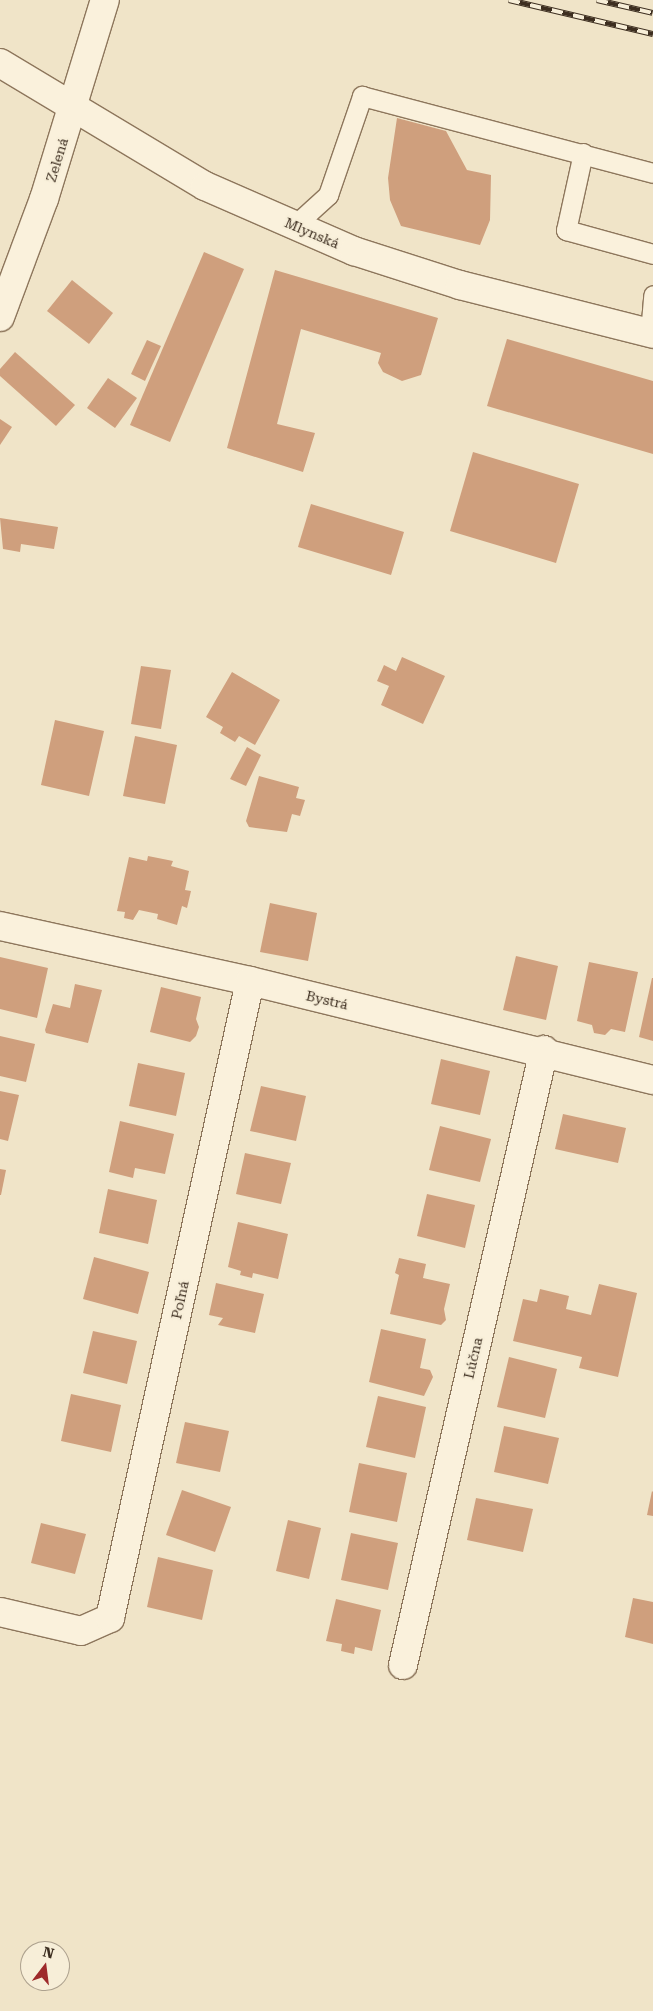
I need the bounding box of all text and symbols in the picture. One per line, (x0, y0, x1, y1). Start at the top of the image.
street label: Zelená (42, 136, 72, 184)
street label: Mlynská (282, 214, 342, 252)
street label: Bystrá (304, 987, 350, 1013)
street label: Poľná (168, 1279, 192, 1321)
street label: Lúčna (460, 1336, 486, 1380)
north arrow (20, 1941, 70, 1991)
text: N (41, 1943, 56, 1962)

